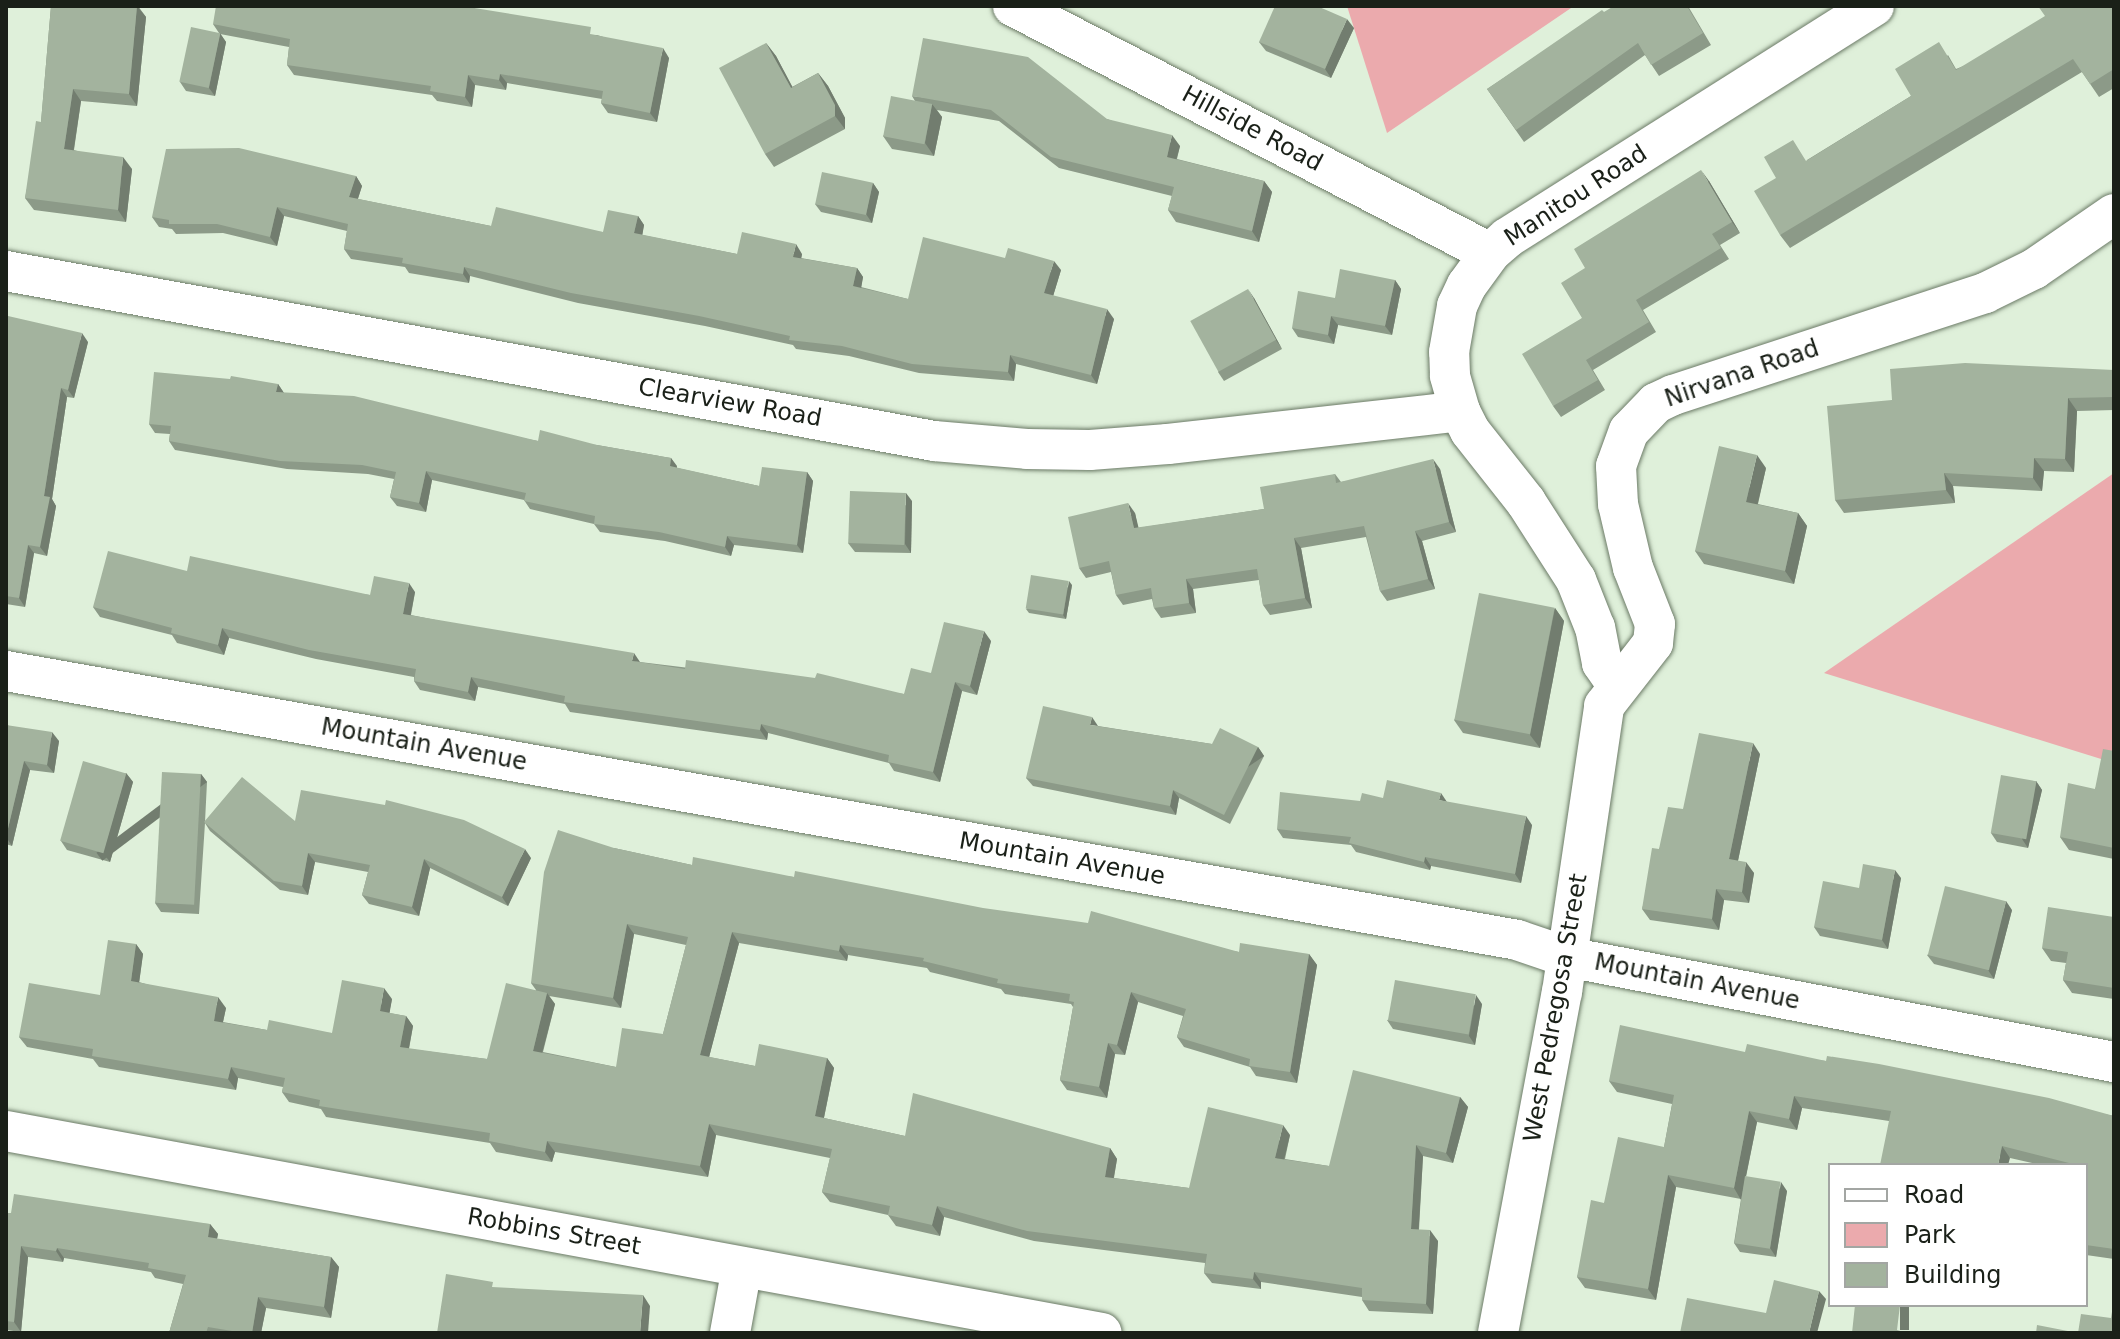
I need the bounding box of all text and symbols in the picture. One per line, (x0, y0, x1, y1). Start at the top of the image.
street label: Hillside Road (1177, 80, 1327, 178)
street label: Manitou Road (1499, 139, 1653, 253)
street label: Nirvana Road (1661, 334, 1823, 414)
street label: Clearview Road (636, 373, 824, 433)
street label: Mountain Avenue (319, 713, 529, 777)
street label: Mountain Avenue (957, 827, 1167, 891)
street label: West Pedregosa Street (1518, 872, 1594, 1144)
street label: Mountain Avenue (1592, 948, 1802, 1016)
legend (1828, 1163, 2088, 1307)
text: Road (1904, 1181, 1964, 1209)
street label: Robbins Street (465, 1203, 643, 1261)
text: Park (1904, 1221, 1956, 1249)
text: Building (1904, 1261, 2001, 1289)

